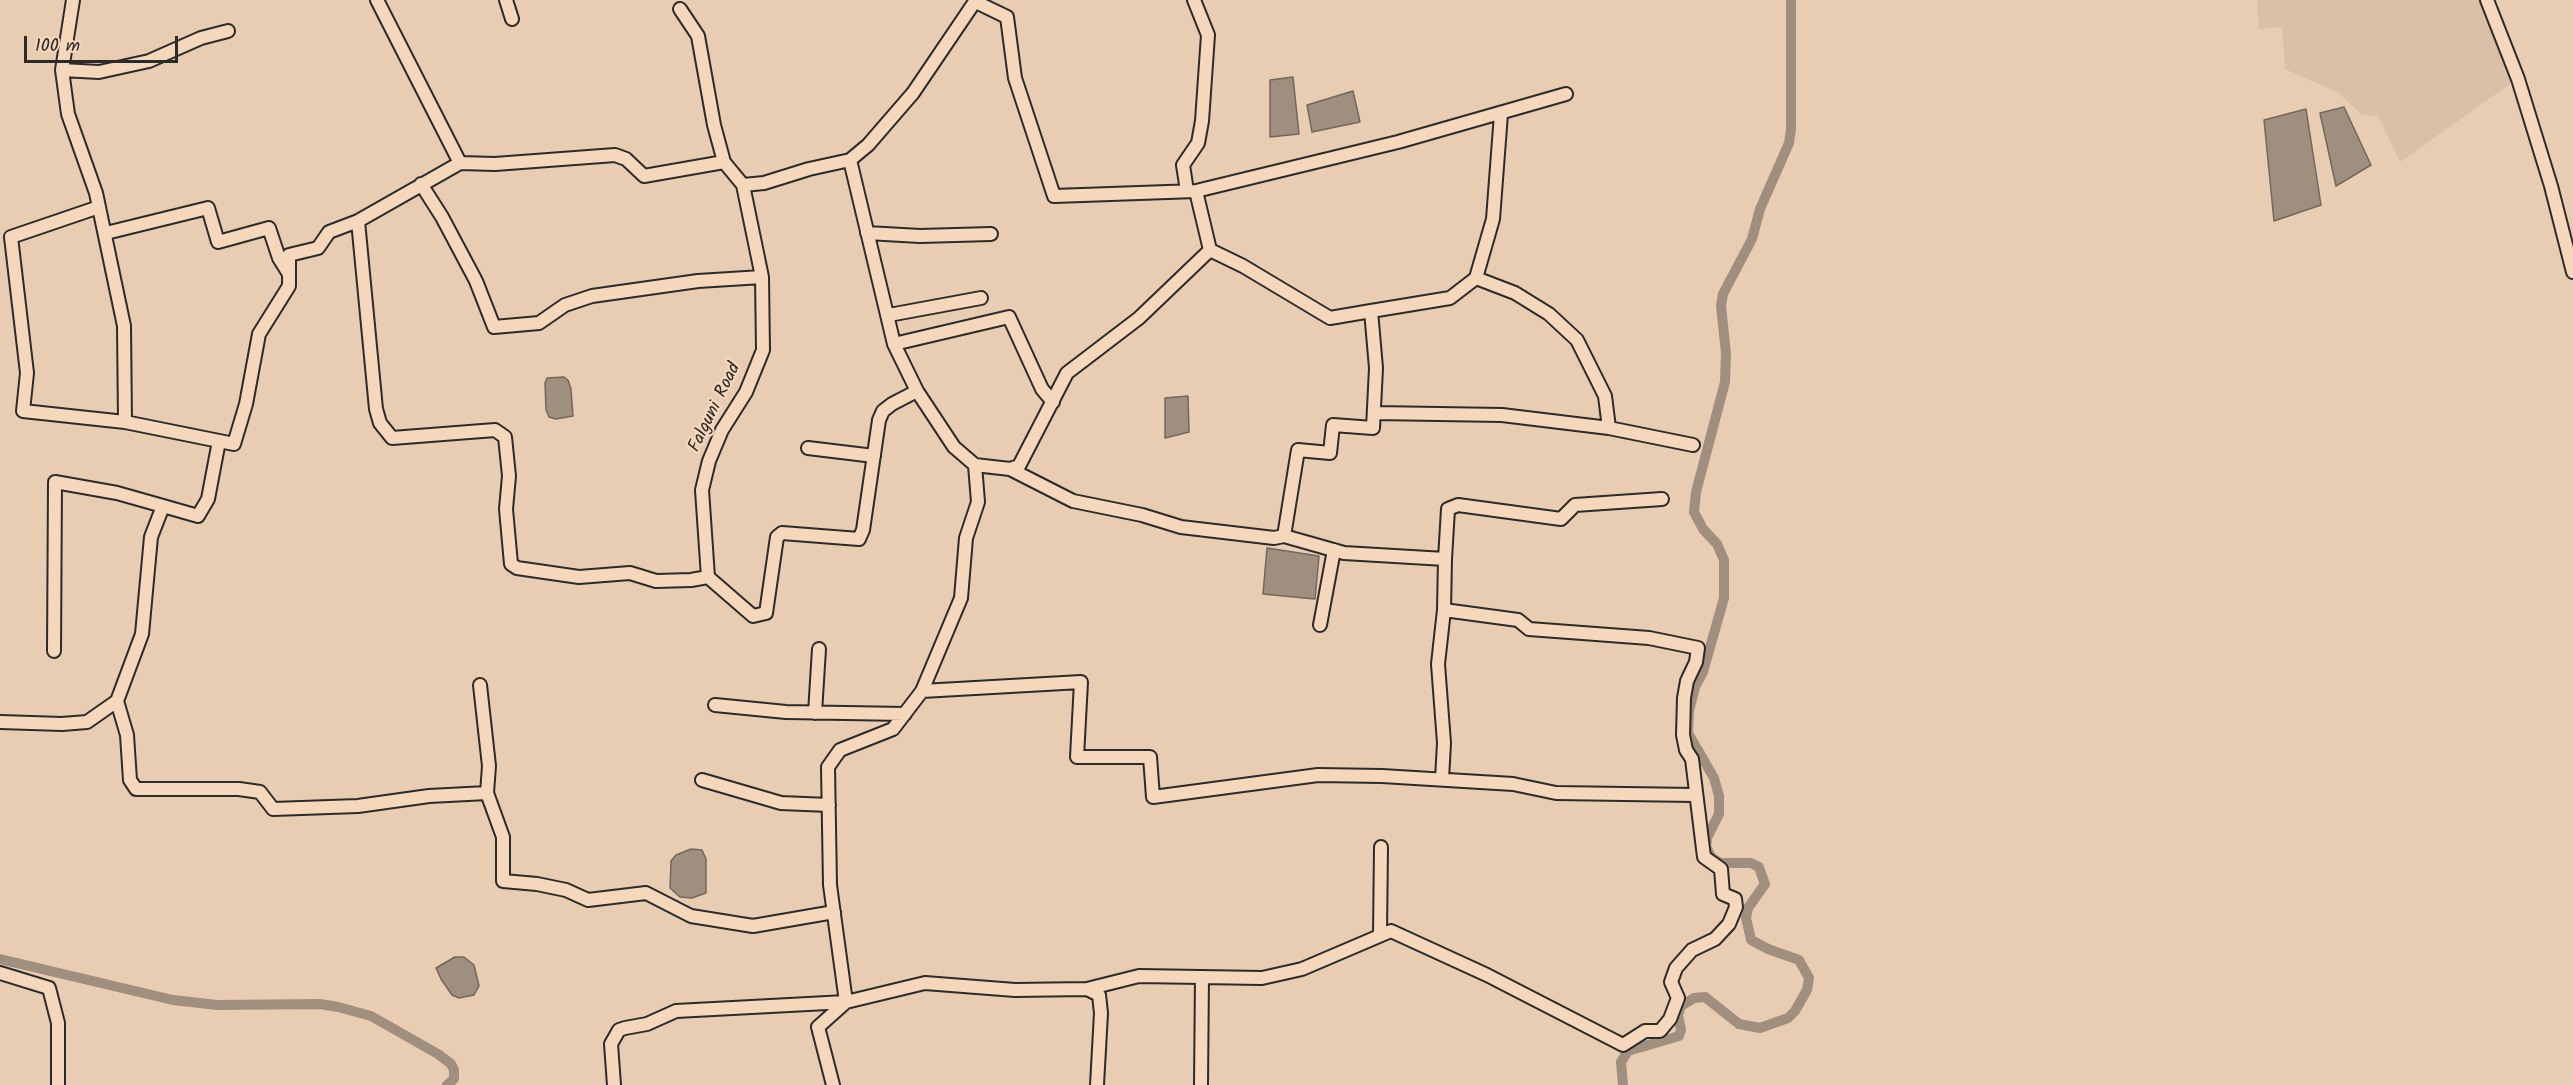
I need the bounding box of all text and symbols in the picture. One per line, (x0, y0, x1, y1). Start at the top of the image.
scale bar (27, 24, 182, 62)
text: 100 m (35, 32, 80, 61)
street label: Falguni Road (685, 360, 747, 456)

